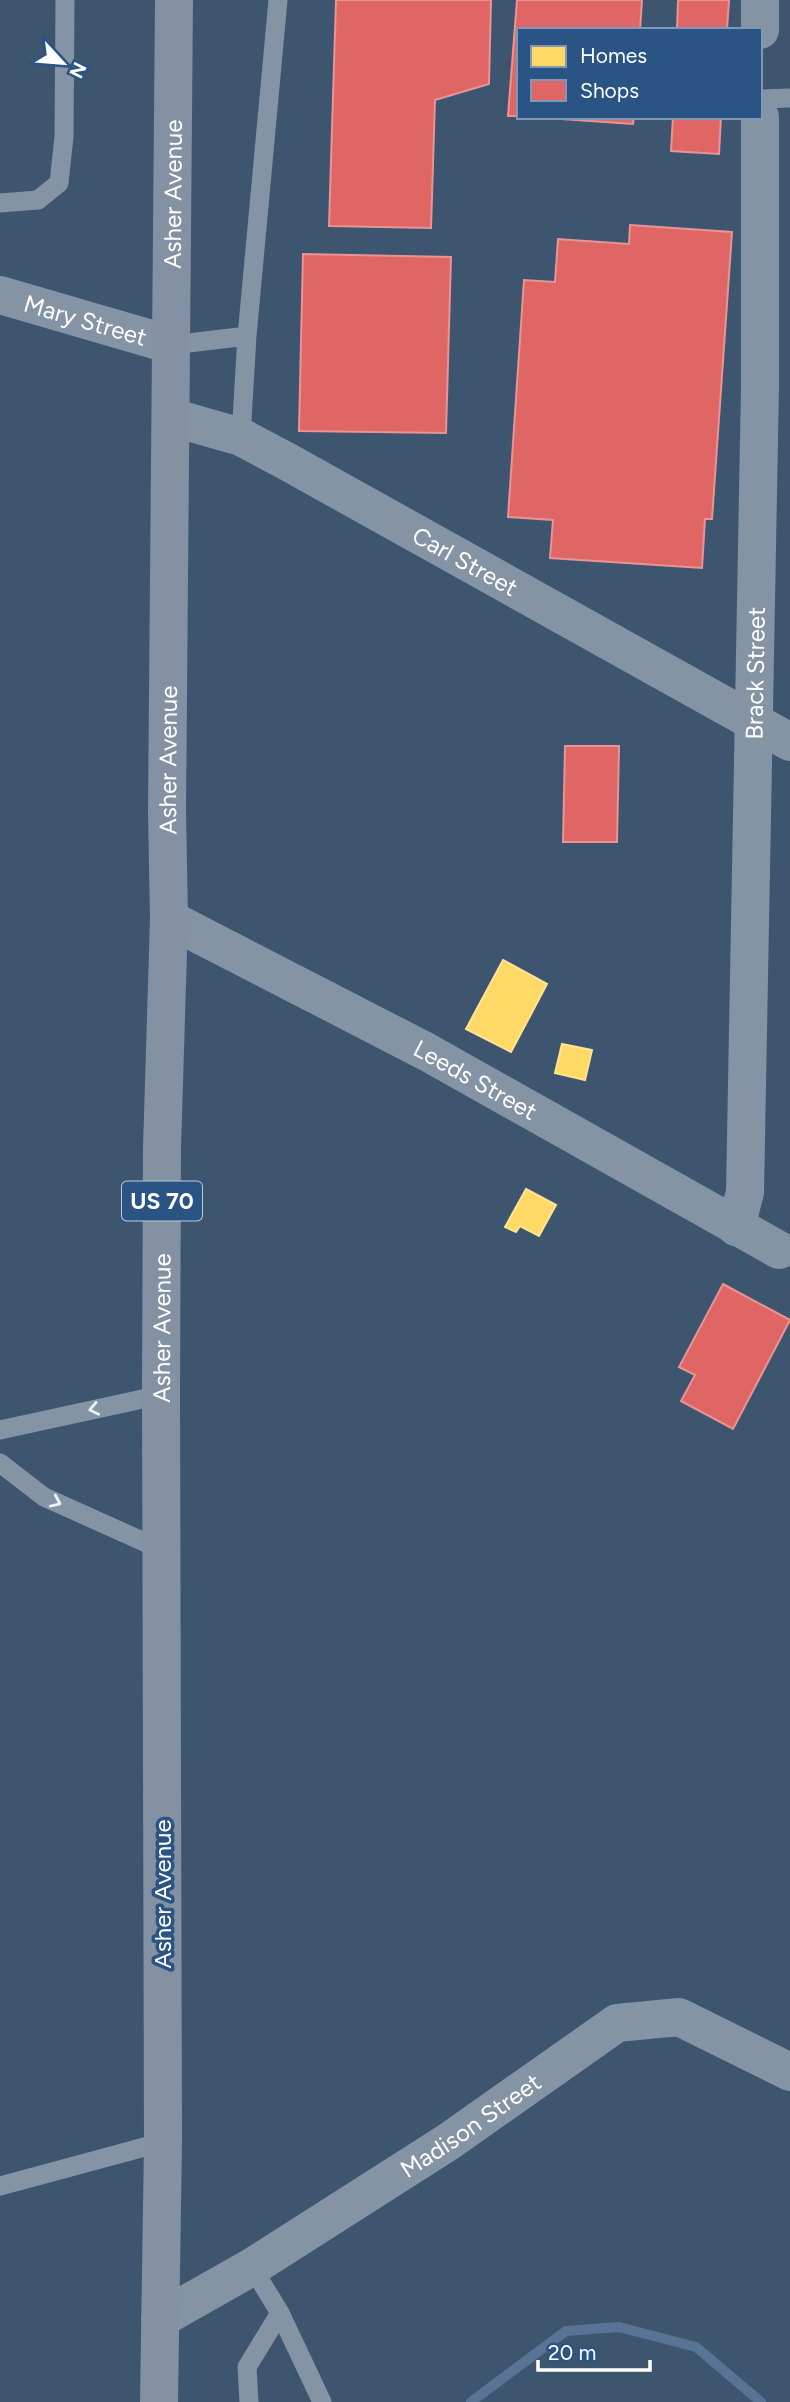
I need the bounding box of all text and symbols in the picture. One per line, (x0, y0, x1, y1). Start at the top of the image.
north arrow (28, 28, 98, 98)
legend (517, 28, 762, 119)
text: Homes (580, 43, 647, 68)
text: N (64, 59, 91, 82)
text: Shops (580, 78, 639, 103)
street label: Asher Avenue (157, 119, 187, 269)
street label: Mary Street (21, 288, 150, 351)
street label: Carl Street (407, 520, 523, 602)
street label: Brack Street (739, 607, 770, 740)
street label: Asher Avenue (152, 685, 183, 835)
street label: Leeds Street (409, 1033, 542, 1126)
road number: US 70 (122, 1182, 202, 1220)
street label: Asher Avenue (146, 1253, 176, 1403)
one-way arrow (88, 1401, 100, 1416)
one-way arrow (48, 1494, 61, 1508)
street label: Asher Avenue (148, 1819, 177, 1969)
street label: Madison Street (395, 2067, 546, 2183)
scale bar (538, 2328, 650, 2372)
text: 20 m (548, 2340, 596, 2365)

